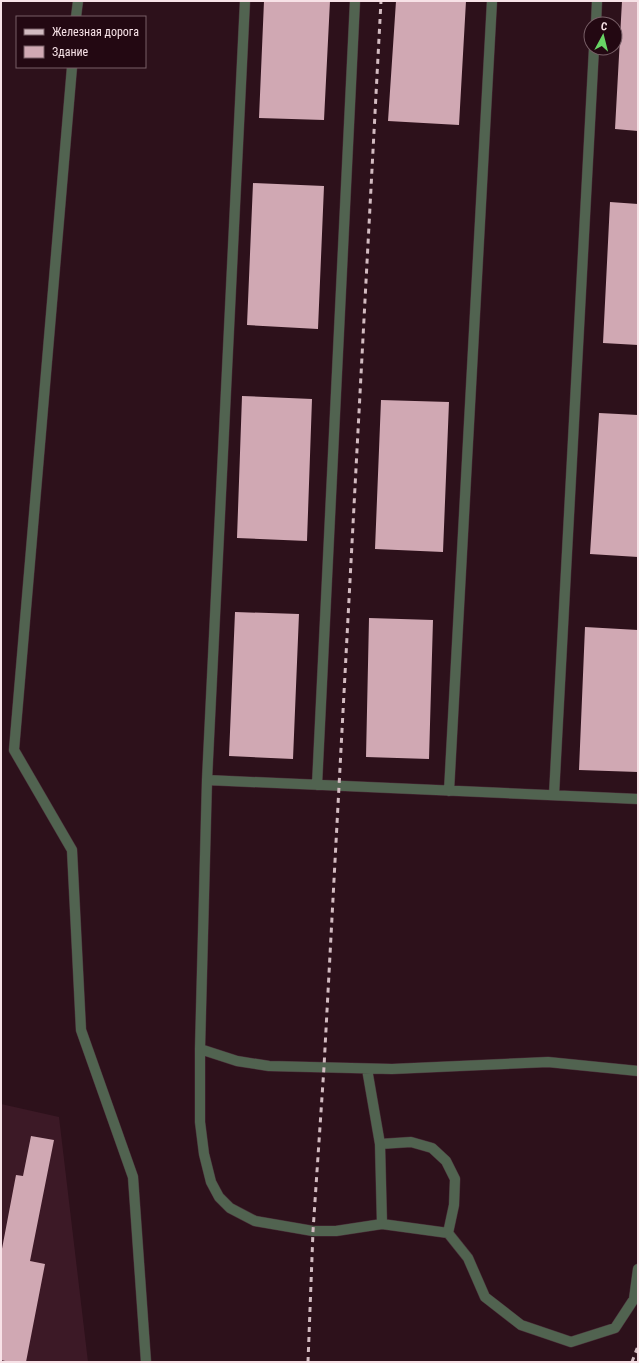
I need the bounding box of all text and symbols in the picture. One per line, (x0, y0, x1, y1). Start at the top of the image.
legend (16, 16, 146, 68)
north arrow (583, 16, 623, 56)
text: С (600, 20, 608, 33)
text: Железная дорога (52, 25, 139, 39)
text: Здание (52, 45, 89, 59)

